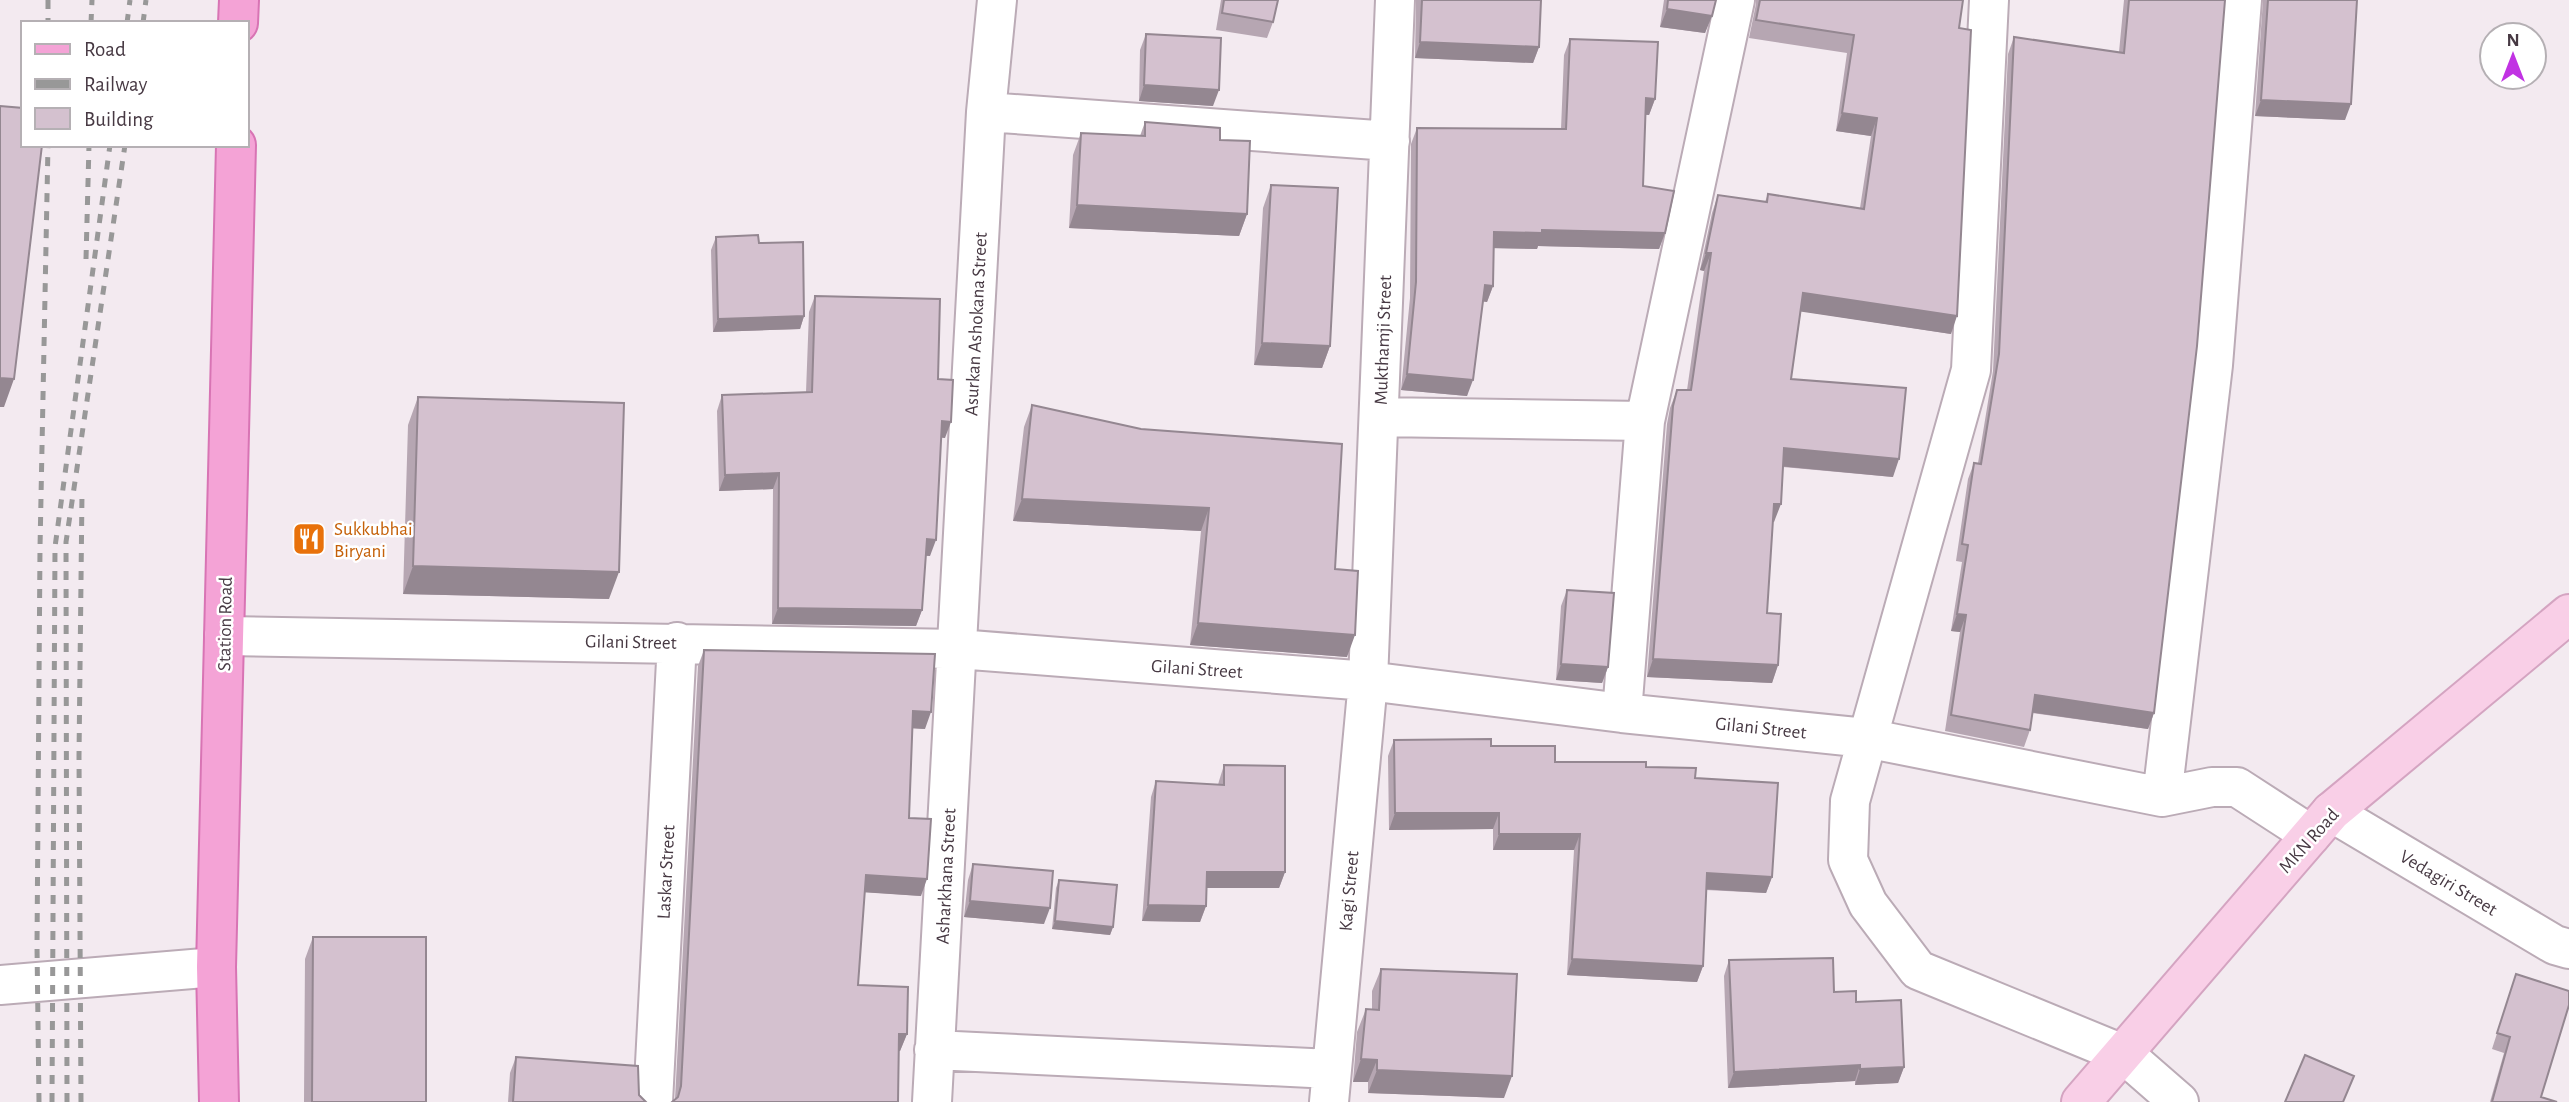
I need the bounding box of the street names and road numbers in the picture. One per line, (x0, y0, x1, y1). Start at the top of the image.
street label: Asurkan Ashokana Street (962, 232, 991, 416)
street label: Mukthamji Street (1372, 275, 1395, 405)
street label: Station Road (215, 577, 236, 671)
street label: Gilani Street (585, 632, 677, 653)
street label: Gilani Street (1151, 657, 1243, 682)
street label: Gilani Street (1714, 714, 1807, 743)
street label: MKN Road (2276, 805, 2343, 877)
street label: Asharkhana Street (933, 808, 960, 945)
street label: Laskar Street (655, 824, 678, 920)
street label: Vedagiri Street (2396, 847, 2500, 920)
street label: Kagi Street (1337, 850, 1362, 932)

